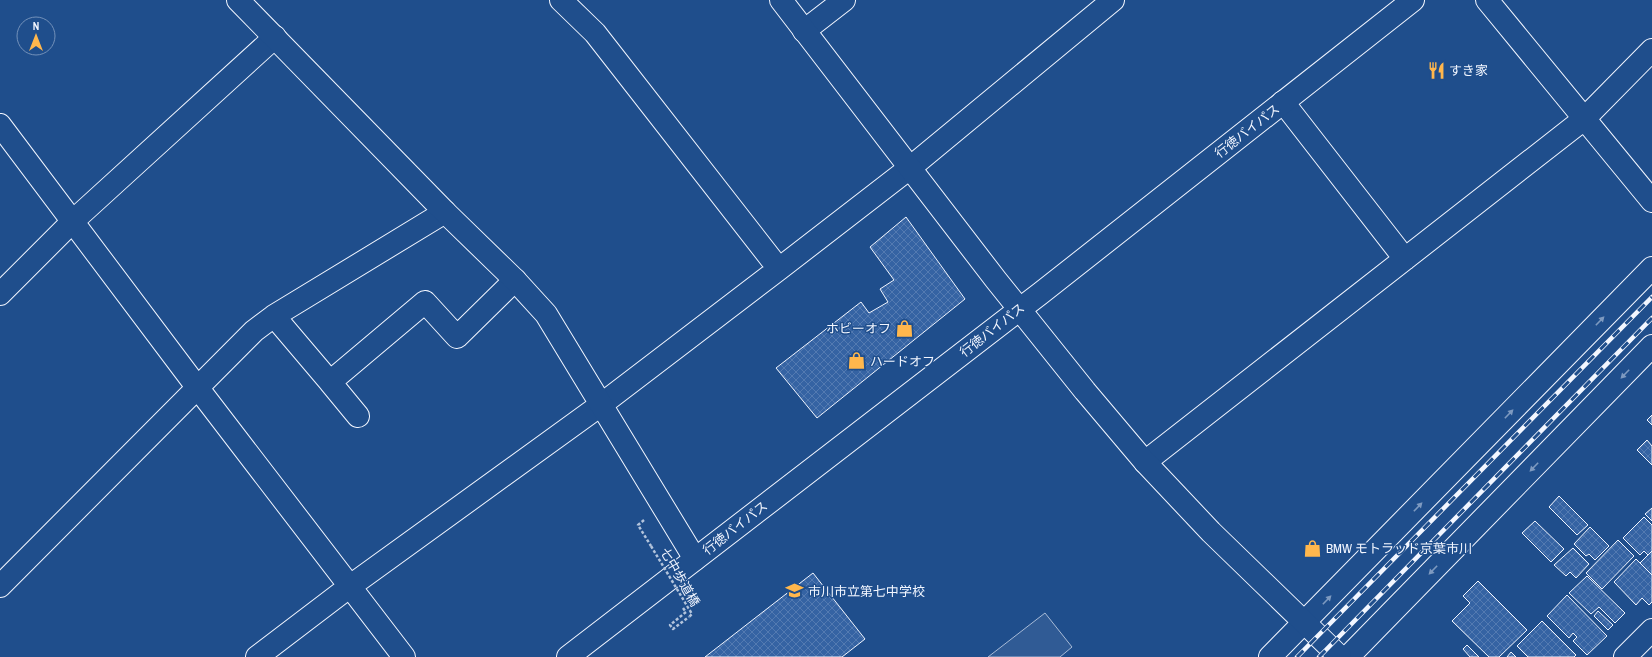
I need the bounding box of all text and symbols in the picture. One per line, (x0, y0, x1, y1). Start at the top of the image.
north arrow (16, 16, 56, 56)
text: N (33, 19, 39, 33)
restaurant icon: すき家 (1426, 60, 1446, 80)
place label: すき家 (1449, 62, 1488, 79)
street label: 行徳バイパス (1211, 100, 1283, 162)
street label: 行徳バイパス (956, 299, 1028, 361)
one-way arrow (1595, 316, 1605, 326)
shop icon: ホビーオフ (894, 318, 914, 338)
place label: ホビーオフ (826, 320, 891, 337)
shop icon: ハードオフ (847, 351, 867, 371)
place label: ハードオフ (870, 353, 935, 370)
one-way arrow (1620, 369, 1630, 379)
one-way arrow (1504, 409, 1514, 419)
one-way arrow (1529, 462, 1539, 472)
street label: 行徳バイパス (699, 497, 771, 559)
one-way arrow (1413, 502, 1423, 512)
shop icon: BMW モトラッド京葉市川 (1303, 538, 1323, 558)
place label: BMW モトラッド京葉市川 (1326, 540, 1472, 557)
street label: 七中歩道橋 (656, 545, 704, 609)
one-way arrow (1428, 565, 1438, 575)
school or university icon: 市川市立第七中学校 (785, 581, 805, 601)
place label: 市川市立第七中学校 (808, 583, 925, 600)
one-way arrow (1322, 595, 1332, 605)

